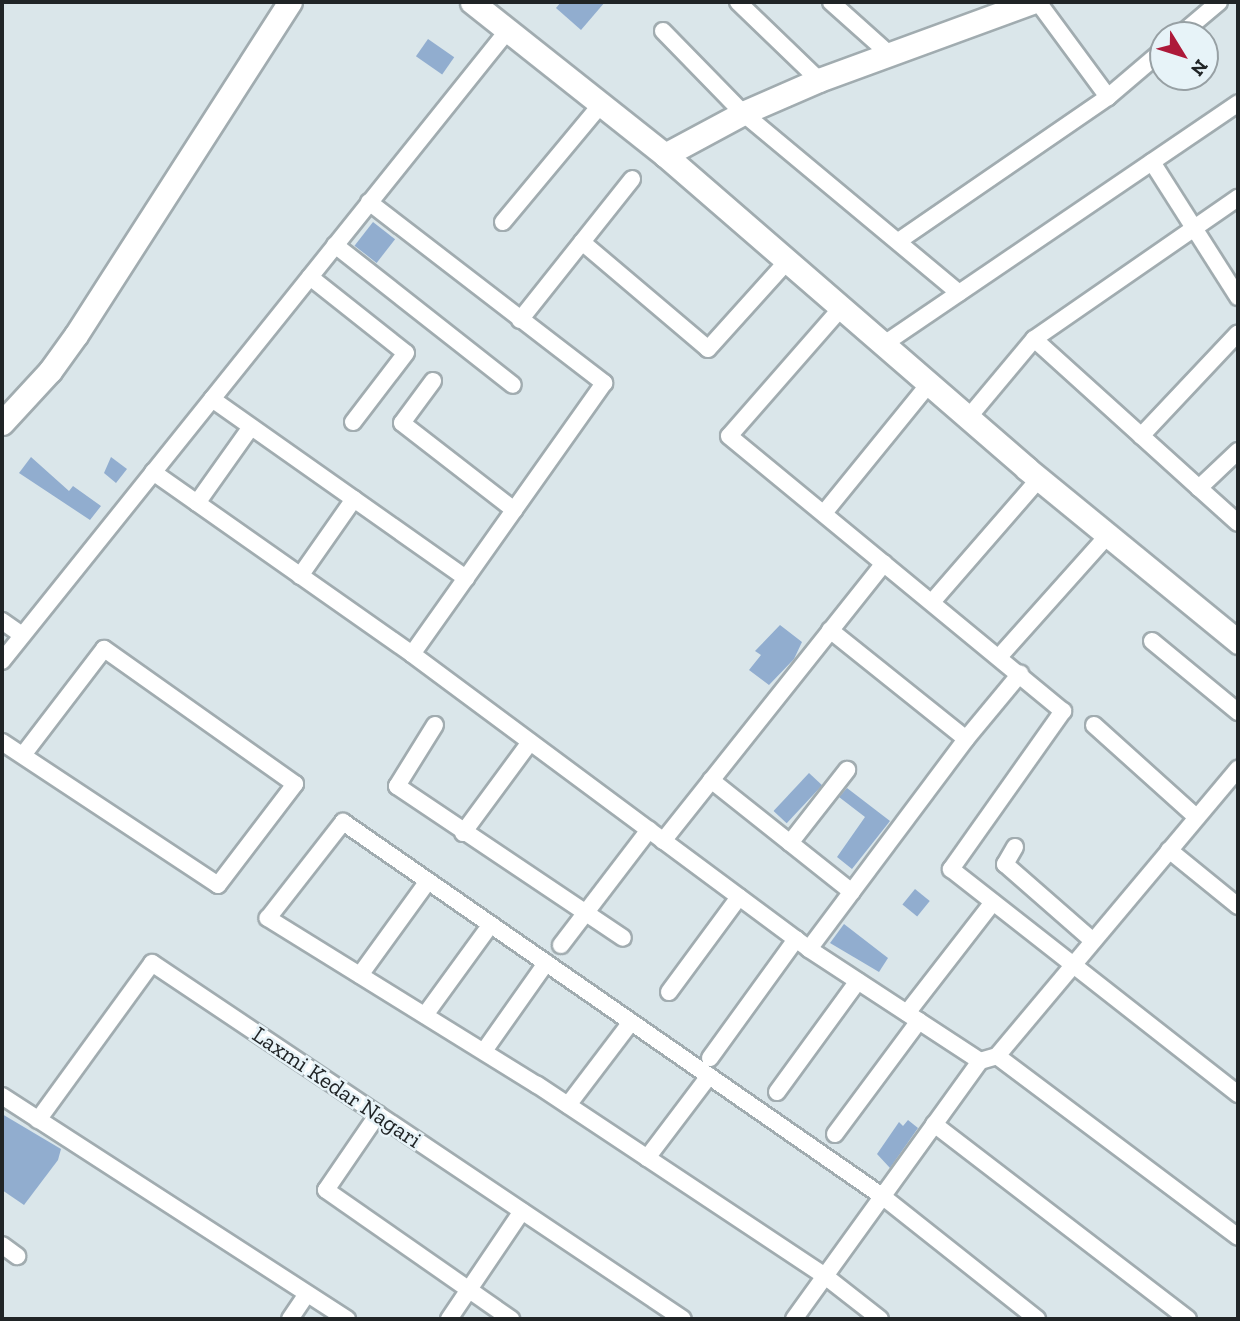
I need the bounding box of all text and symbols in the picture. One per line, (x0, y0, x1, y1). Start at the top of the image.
north arrow (1149, 21, 1219, 91)
text: N (1186, 55, 1213, 81)
street label: Laxmi Kedar Nagari (247, 1020, 427, 1154)

